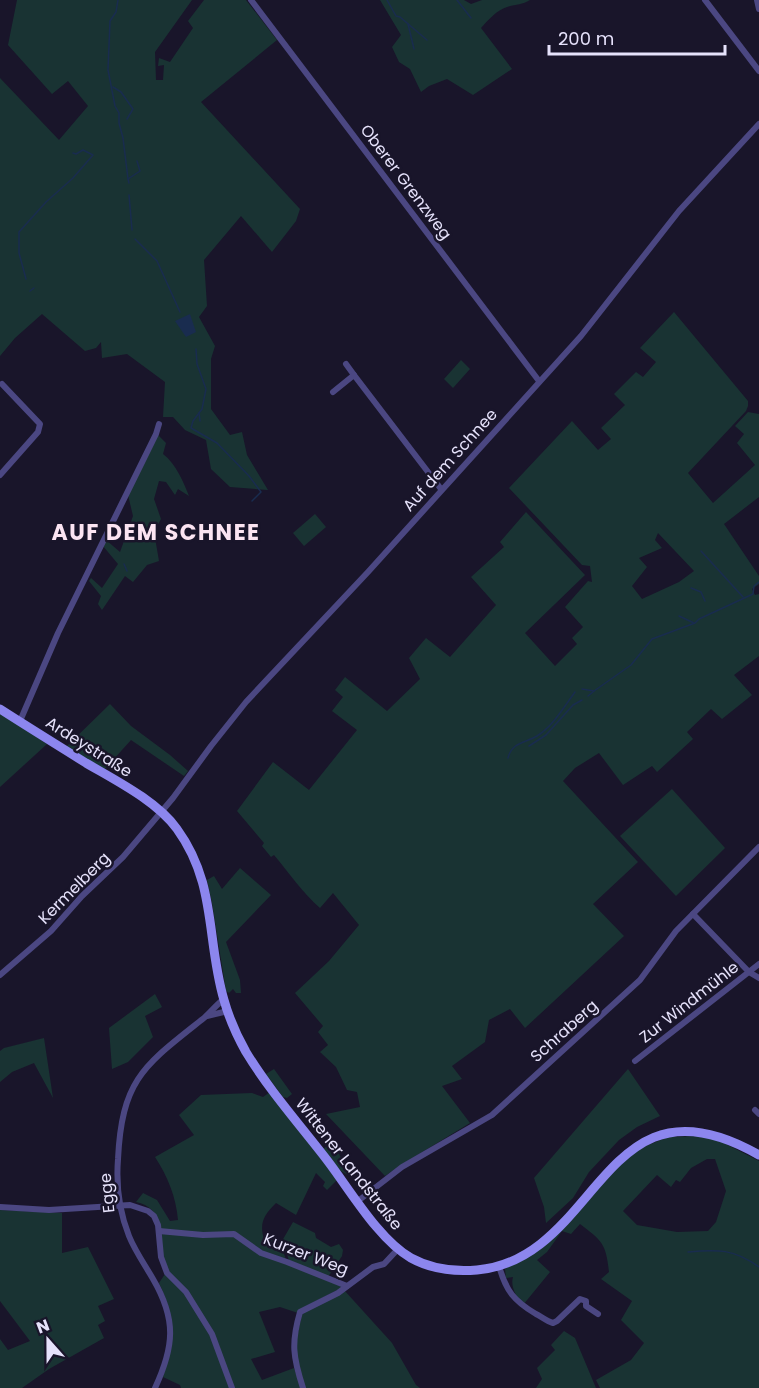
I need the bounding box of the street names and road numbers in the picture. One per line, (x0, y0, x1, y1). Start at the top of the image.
street label: Oberer Grenzweg (355, 120, 457, 244)
street label: Auf dem Schnee (397, 403, 503, 517)
street label: Ardeystraße (41, 711, 137, 783)
street label: Kermelberg (33, 847, 115, 929)
street label: Zur Windmühle (634, 956, 744, 1048)
street label: Schraberg (525, 994, 603, 1068)
street label: Wittener Landstraße (290, 1093, 408, 1235)
street label: Egge (93, 1172, 121, 1214)
street label: Kurzer Weg (260, 1227, 352, 1281)

